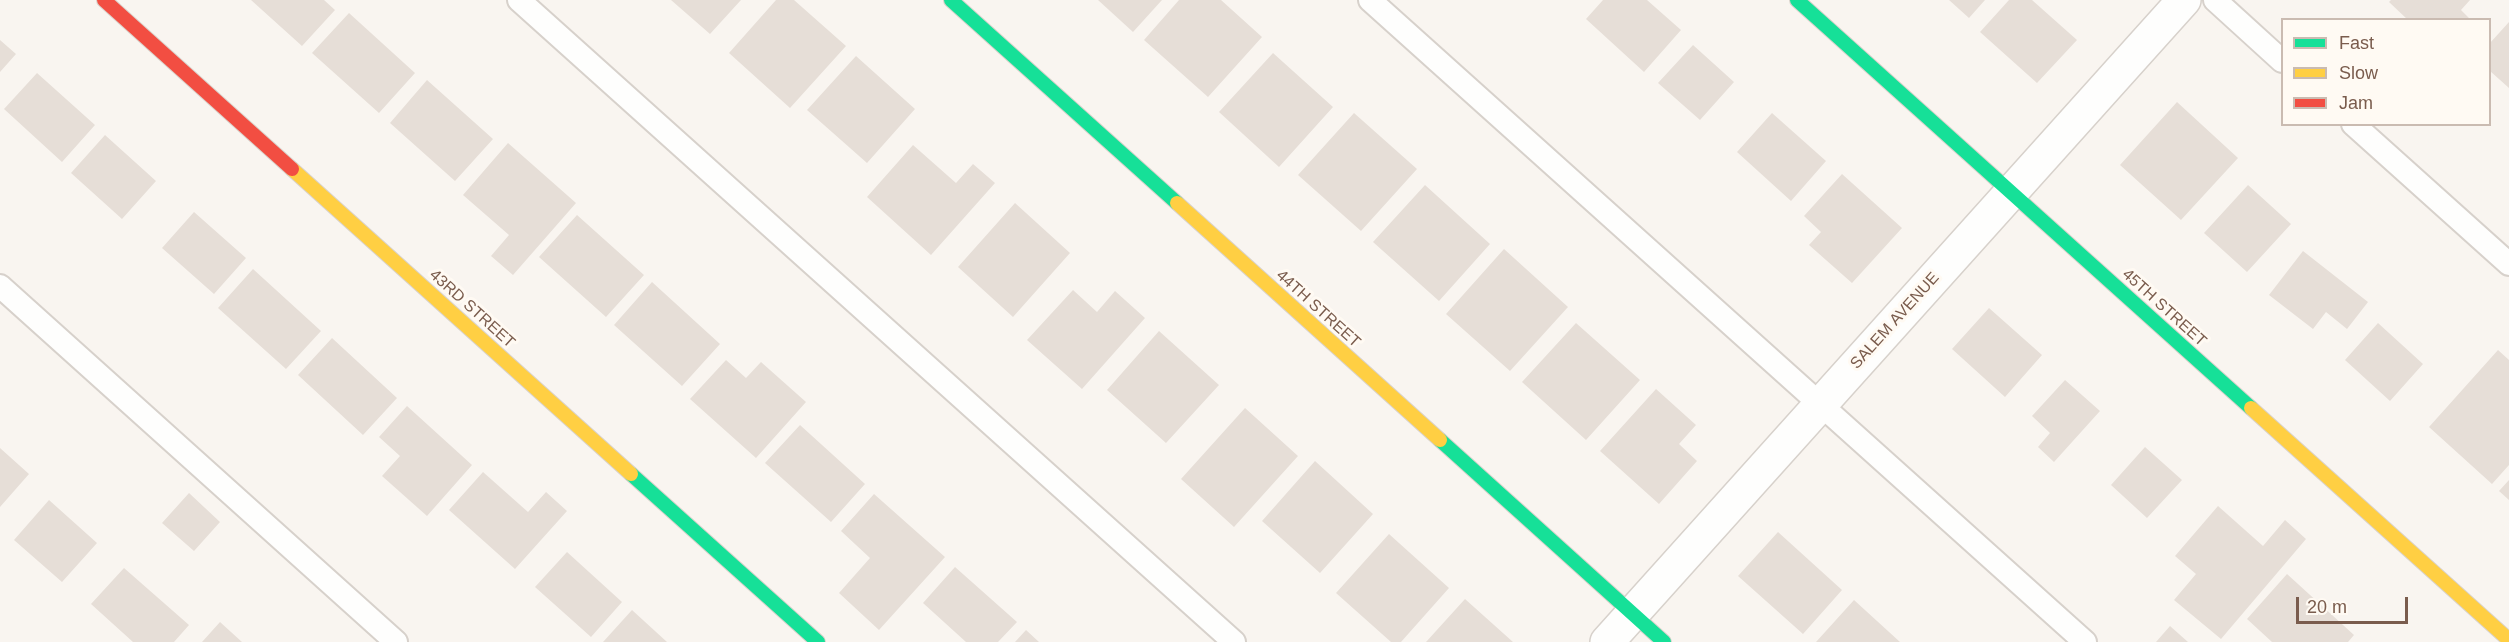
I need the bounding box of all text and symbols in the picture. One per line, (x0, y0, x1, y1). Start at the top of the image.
legend (2281, 18, 2491, 126)
text: Fast (2339, 33, 2374, 53)
text: Slow (2339, 63, 2378, 83)
text: Jam (2339, 93, 2373, 113)
street label: 45TH STREET (2118, 265, 2210, 351)
street label: 43RD STREET (425, 266, 519, 352)
street label: 44TH STREET (1272, 266, 1364, 352)
street label: SALEM AVENUE (1847, 269, 1943, 373)
scale bar (2299, 585, 2412, 623)
text: 20 m (2307, 597, 2347, 617)

